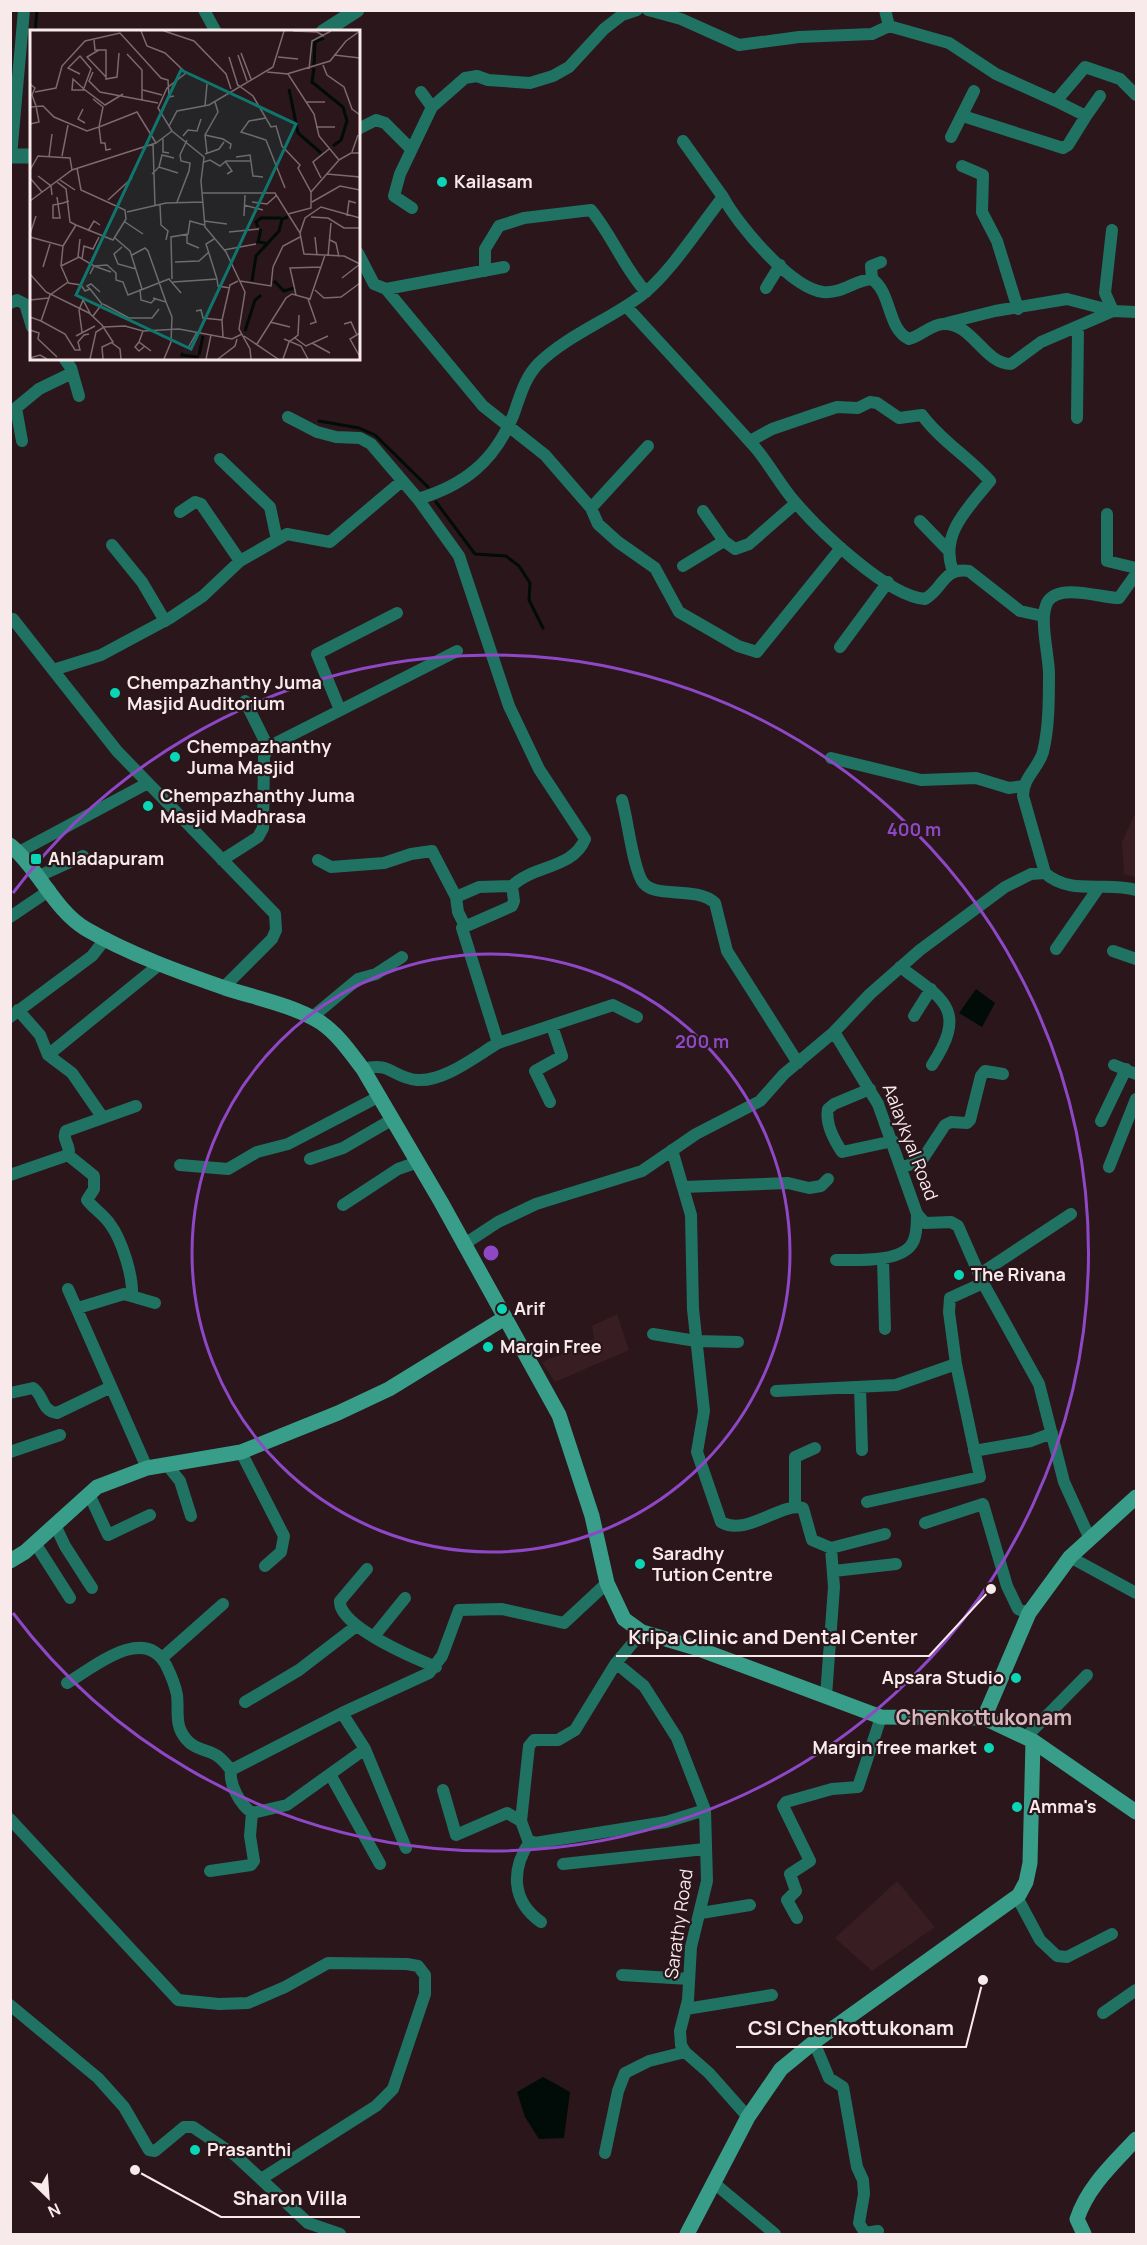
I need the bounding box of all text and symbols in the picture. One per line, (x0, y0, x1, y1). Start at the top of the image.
inset map (30, 30, 360, 360)
place label: Kailasam (454, 169, 533, 193)
marker: Kailasam (435, 175, 449, 189)
place label: Chempazhanthy Juma Masjid Auditorium (127, 670, 322, 715)
marker: Chempazhanthy Juma Masjid Auditorium (108, 686, 122, 700)
place label: Chempazhanthy Juma Masjid (187, 734, 331, 779)
marker: Chempazhanthy Juma Masjid (168, 750, 182, 764)
place label: Chempazhanthy Juma Masjid Madhrasa (160, 783, 355, 828)
marker: Chempazhanthy Juma Masjid Madhrasa (141, 799, 155, 813)
text: 400 m (887, 817, 941, 841)
place label: Ahladapuram (48, 846, 164, 870)
marker: Ahladapuram (29, 852, 43, 866)
text: 200 m (675, 1029, 729, 1053)
street label: Aalaykyal Road (878, 1080, 944, 1203)
centre of rings (481, 1243, 501, 1263)
place label: The Rivana (971, 1262, 1066, 1286)
marker: The Rivana (952, 1268, 966, 1282)
place label: Arif (514, 1296, 545, 1320)
marker: Arif (495, 1302, 509, 1316)
place label: Margin Free (500, 1334, 602, 1358)
marker: Margin Free (481, 1340, 495, 1354)
place label: Saradhy Tution Centre (652, 1541, 773, 1586)
marker: Saradhy Tution Centre (633, 1557, 647, 1571)
callout: Kripa Clinic and Dental Center (616, 1618, 929, 1656)
text: Kripa Clinic and Dental Center (628, 1623, 918, 1650)
place label: Apsara Studio (882, 1665, 1004, 1689)
marker: Apsara Studio (1009, 1671, 1023, 1685)
district label: Chenkottukonam (896, 1703, 1072, 1731)
place label: Margin free market (812, 1735, 977, 1759)
marker: Margin free market (982, 1741, 996, 1755)
place label: Amma's (1029, 1794, 1097, 1818)
marker: Amma's (1010, 1800, 1024, 1814)
street label: Sarathy Road (658, 1867, 698, 1980)
callout: CSI Chenkottukonam (736, 2009, 966, 2047)
text: CSI Chenkottukonam (748, 2014, 954, 2041)
place label: Prasanthi (207, 2137, 291, 2161)
marker: Prasanthi (188, 2143, 202, 2157)
north arrow (18, 2167, 78, 2227)
callout: Sharon Villa (221, 2179, 360, 2217)
text: Sharon Villa (233, 2184, 347, 2211)
text: N (44, 2198, 64, 2223)

